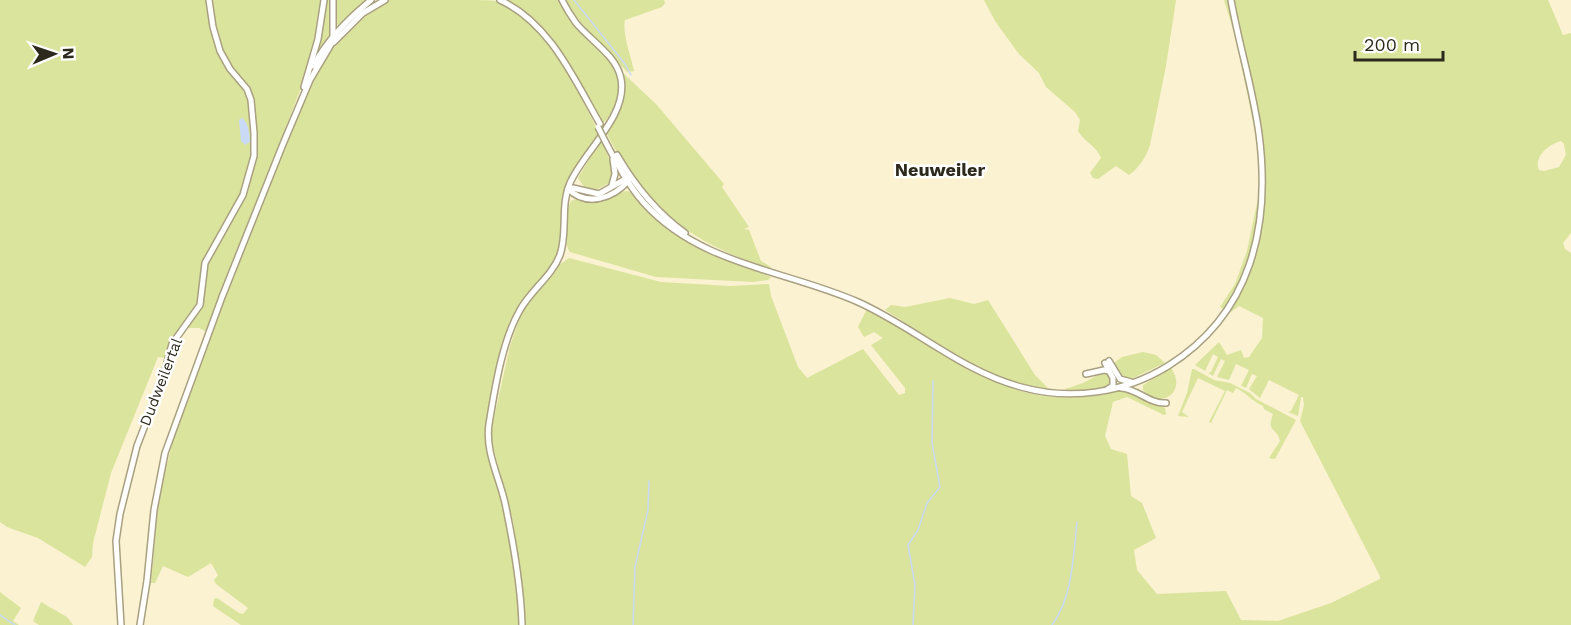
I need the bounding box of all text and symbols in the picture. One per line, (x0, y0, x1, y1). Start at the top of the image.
north arrow (24, 24, 84, 84)
scale bar (1355, 24, 1444, 62)
text: 200 m (1364, 34, 1420, 55)
text: N (59, 47, 78, 60)
district label: Neuweiler (895, 159, 986, 180)
street label: Dudweilertal (136, 335, 186, 428)

